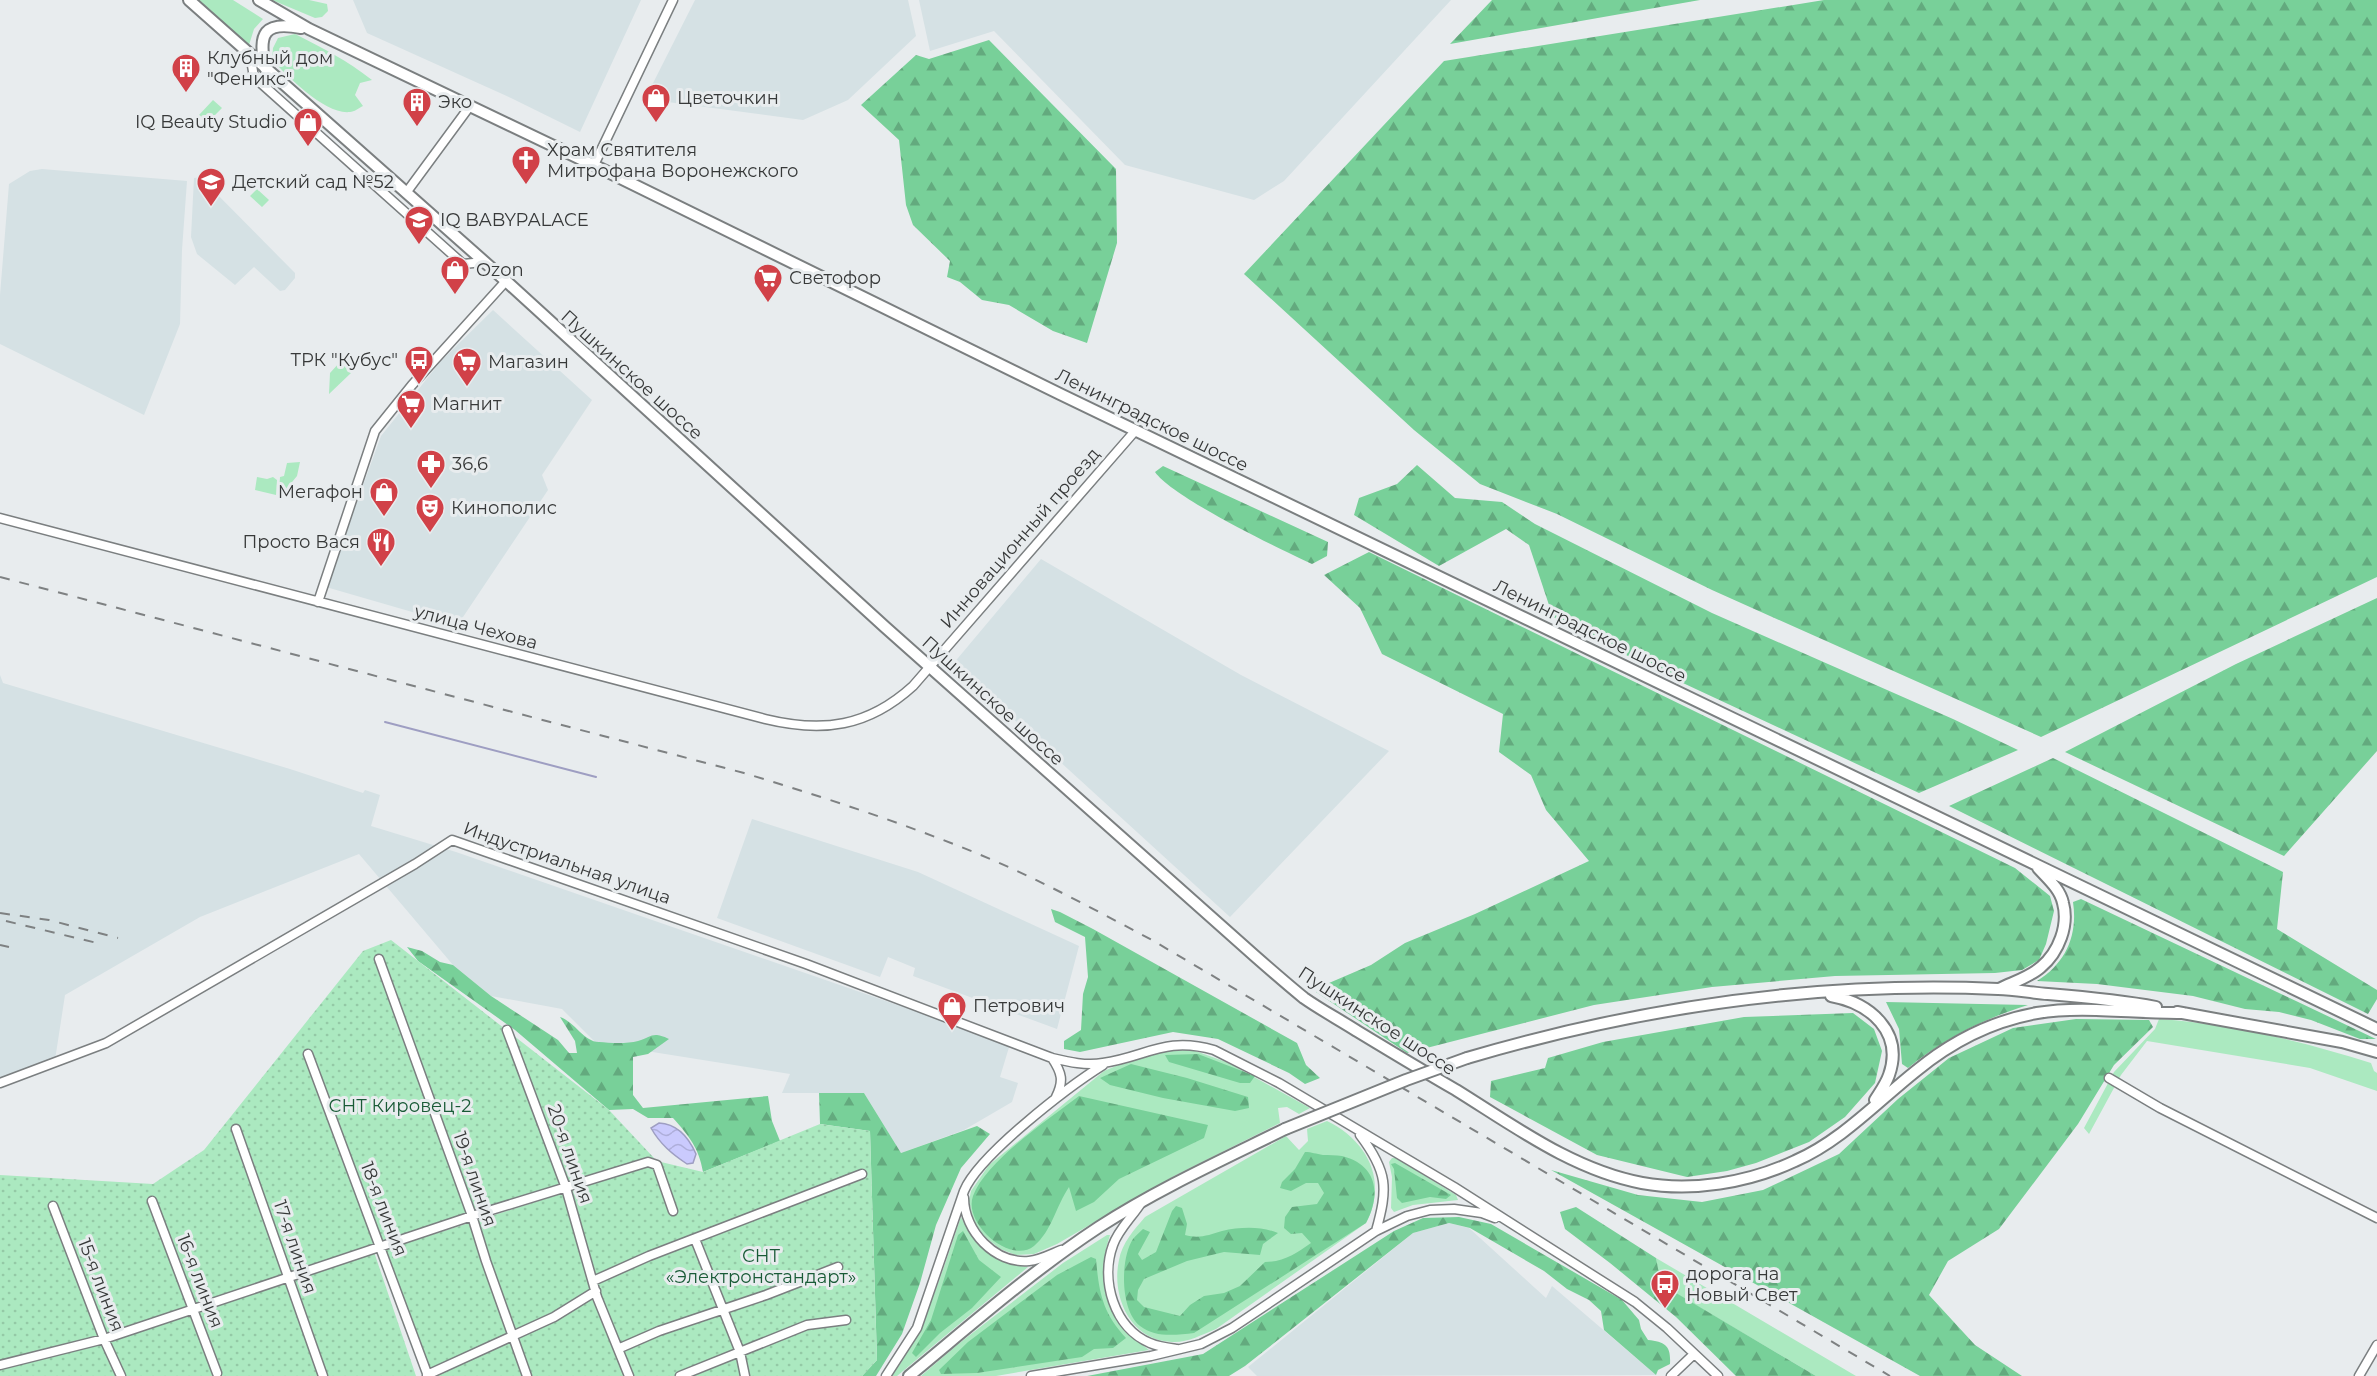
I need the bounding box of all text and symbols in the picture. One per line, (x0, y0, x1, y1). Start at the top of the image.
place label: Клубный дом "Феникс" (207, 47, 333, 90)
building icon: Клубный дом "Феникс" (170, 52, 202, 94)
shop icon: Цветочкин (640, 82, 672, 124)
building icon: Эко (401, 86, 433, 128)
place label: Цветочкин (677, 87, 779, 109)
place label: Эко (438, 91, 472, 113)
shop icon: IQ Beauty Studio (292, 106, 324, 148)
place label: IQ Beauty Studio (135, 111, 287, 133)
place label: Храм Святителя Митрофана Воронежского (547, 139, 799, 182)
church icon: Храм Святителя Митрофана Воронежского (510, 144, 542, 186)
school or university icon: Детский сад №52 (195, 166, 227, 208)
place label: Детский сад №52 (232, 171, 394, 193)
school or university icon: IQ BABYPALACE (403, 204, 435, 246)
place label: IQ BABYPALACE (440, 209, 589, 231)
shop icon: Ozon (439, 254, 471, 296)
place label: Ozon (476, 259, 524, 281)
supermarket icon: Светофор (752, 262, 784, 304)
place label: Светофор (789, 267, 881, 289)
street label: Пушкинское шоссе (556, 305, 708, 445)
bus stop icon: ТРК "Кубус" (403, 344, 435, 386)
supermarket icon: Магазин (451, 346, 483, 388)
place label: ТРК "Кубус" (290, 349, 398, 371)
place label: Магазин (488, 351, 569, 373)
street label: Ленинградское шоссе (1052, 364, 1252, 476)
supermarket icon: Магнит (395, 388, 427, 430)
place label: Магнит (432, 393, 502, 415)
street label: Инновационный проезд (936, 443, 1105, 633)
pharmacy icon: 36,6 (415, 448, 447, 490)
place label: 36,6 (452, 453, 488, 475)
shop icon: Мегафон (368, 476, 400, 518)
place label: Мегафон (278, 481, 363, 503)
theatre icon: Кинополис (414, 492, 446, 534)
place label: Кинополис (451, 497, 557, 519)
restaurant icon: Просто Вася (365, 526, 397, 568)
place label: Просто Вася (242, 531, 360, 553)
street label: Ленинградское шоссе (1490, 575, 1690, 687)
street label: улица Чехова (411, 600, 540, 654)
street label: Пушкинское шоссе (917, 631, 1069, 771)
street label: Индустриальная улица (460, 817, 674, 909)
street label: Пушкинское шоссе (1294, 962, 1460, 1080)
shop icon: Петрович (936, 990, 968, 1032)
place label: Петрович (973, 995, 1065, 1017)
park label: СНТ Кировец-2 (329, 1095, 471, 1117)
street label: 20-я линия (543, 1101, 597, 1207)
street label: 19-я линия (448, 1129, 502, 1229)
street label: 18-я линия (356, 1159, 412, 1259)
street label: 17-я линия (269, 1197, 321, 1297)
street label: 16-я линия (172, 1231, 228, 1331)
street label: 15-я линия (73, 1235, 129, 1335)
park label: СНТ «Электронстандарт» (666, 1245, 856, 1288)
place label: дорога на Новый Свет (1686, 1263, 1798, 1306)
bus stop icon: дорога на Новый Свет (1649, 1268, 1681, 1310)

